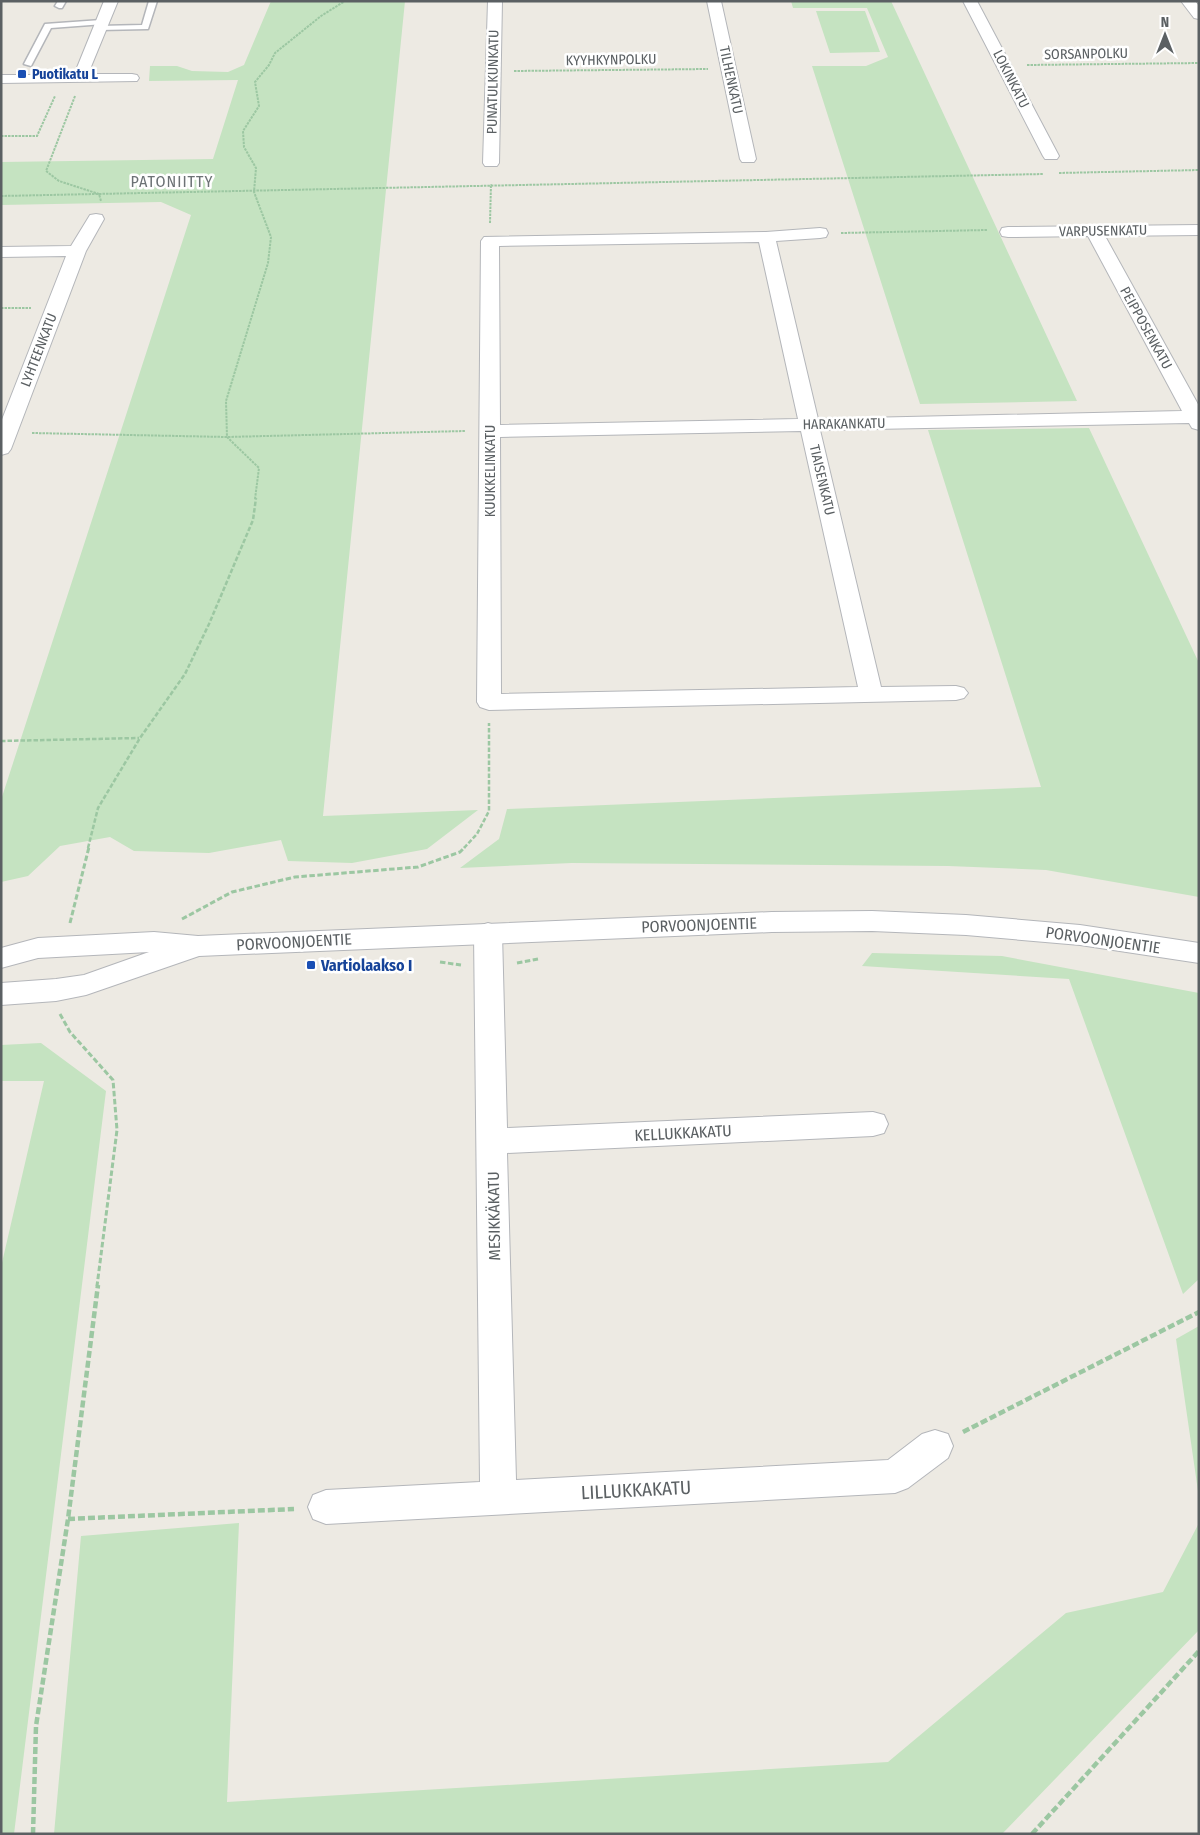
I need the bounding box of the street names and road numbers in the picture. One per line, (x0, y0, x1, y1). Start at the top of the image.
street label: PUNATULKUNKATU (484, 30, 502, 134)
street label: TILHENKATU (716, 45, 746, 115)
street label: SORSANPOLKU (1044, 45, 1128, 63)
street label: LOKINKATU (989, 47, 1033, 111)
street label: KYYHKYNPOLKU (566, 51, 656, 69)
street label: VARPUSENKATU (1059, 222, 1147, 240)
street label: PEIPPOSENKATU (1116, 284, 1176, 372)
street label: LYHTEENKATU (17, 311, 61, 389)
street label: HARAKANKATU (802, 415, 886, 433)
street label: KUUKKELINKATU (482, 425, 499, 517)
street label: TIAISENKATU (806, 443, 838, 517)
street label: PORVOONJOENTIE (641, 913, 757, 937)
street label: PORVOONJOENTIE (1044, 923, 1162, 957)
street label: PORVOONJOENTIE (236, 929, 352, 955)
street label: KELLUKKAKATU (634, 1121, 732, 1145)
street label: MESIKKÄKATU (484, 1171, 504, 1261)
street label: LILLUKKAKATU (580, 1476, 692, 1504)

